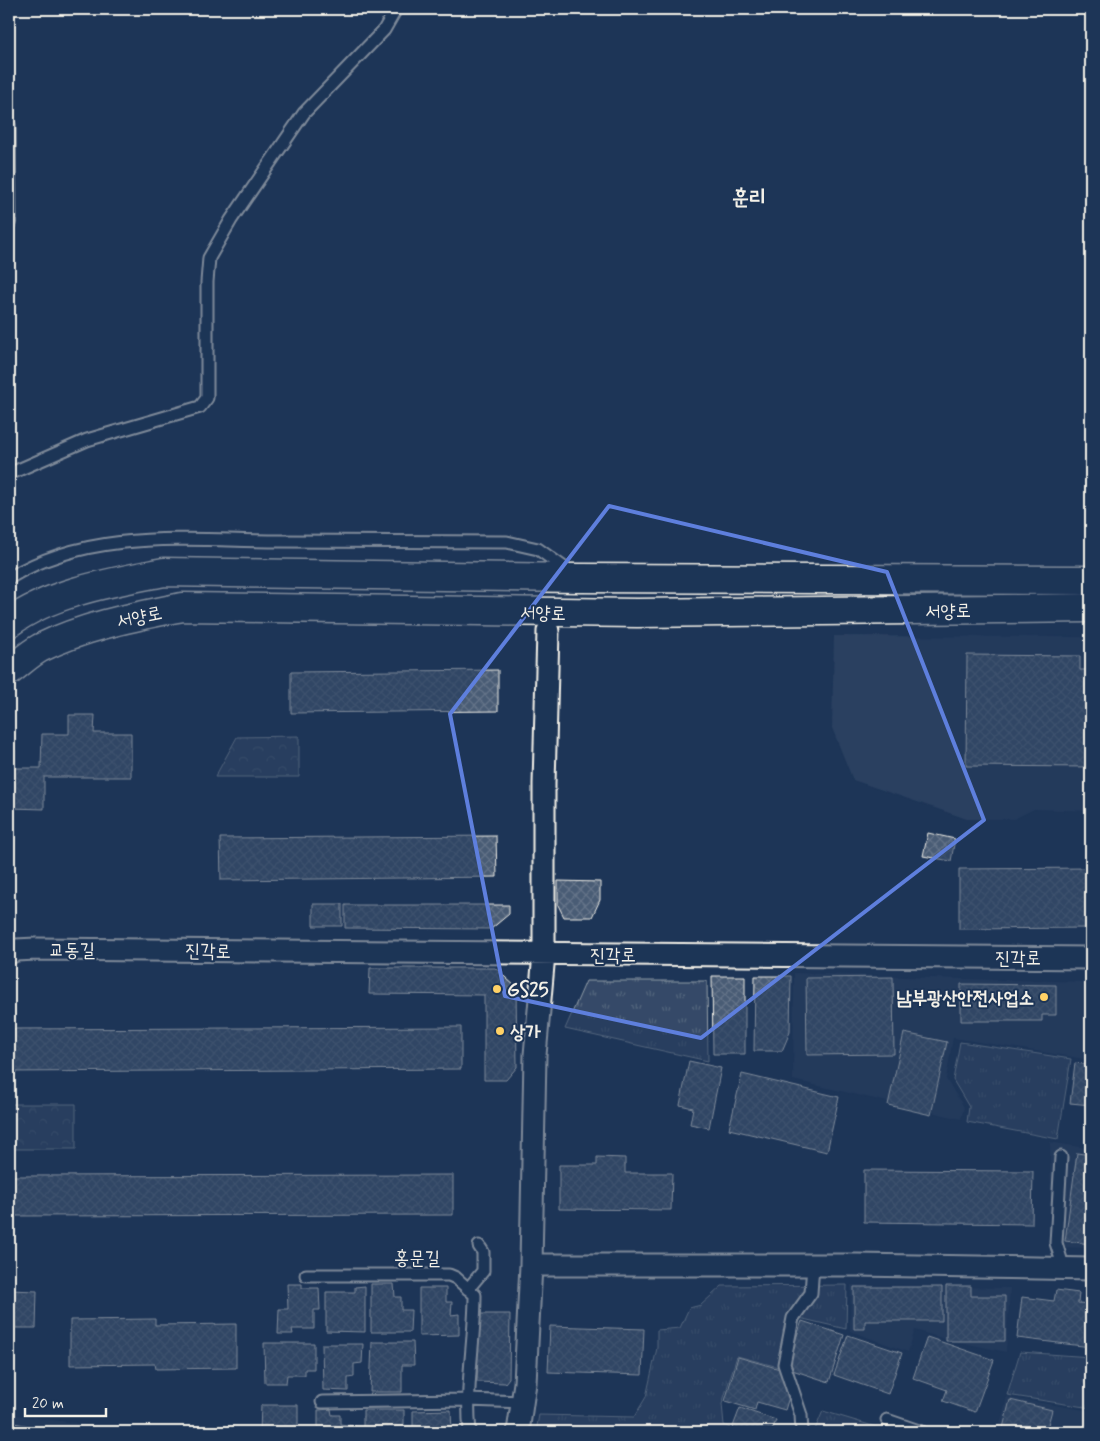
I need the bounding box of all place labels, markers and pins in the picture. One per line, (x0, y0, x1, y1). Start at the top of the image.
place label: GS25 (507, 978, 549, 1003)
marker: GS25 (491, 983, 503, 995)
place label: 남부광산안전사업소 (896, 986, 1034, 1011)
marker: 남부광산안전사업소 (1038, 991, 1050, 1003)
place label: 상가 (510, 1020, 541, 1045)
marker: 상가 (494, 1025, 506, 1037)

